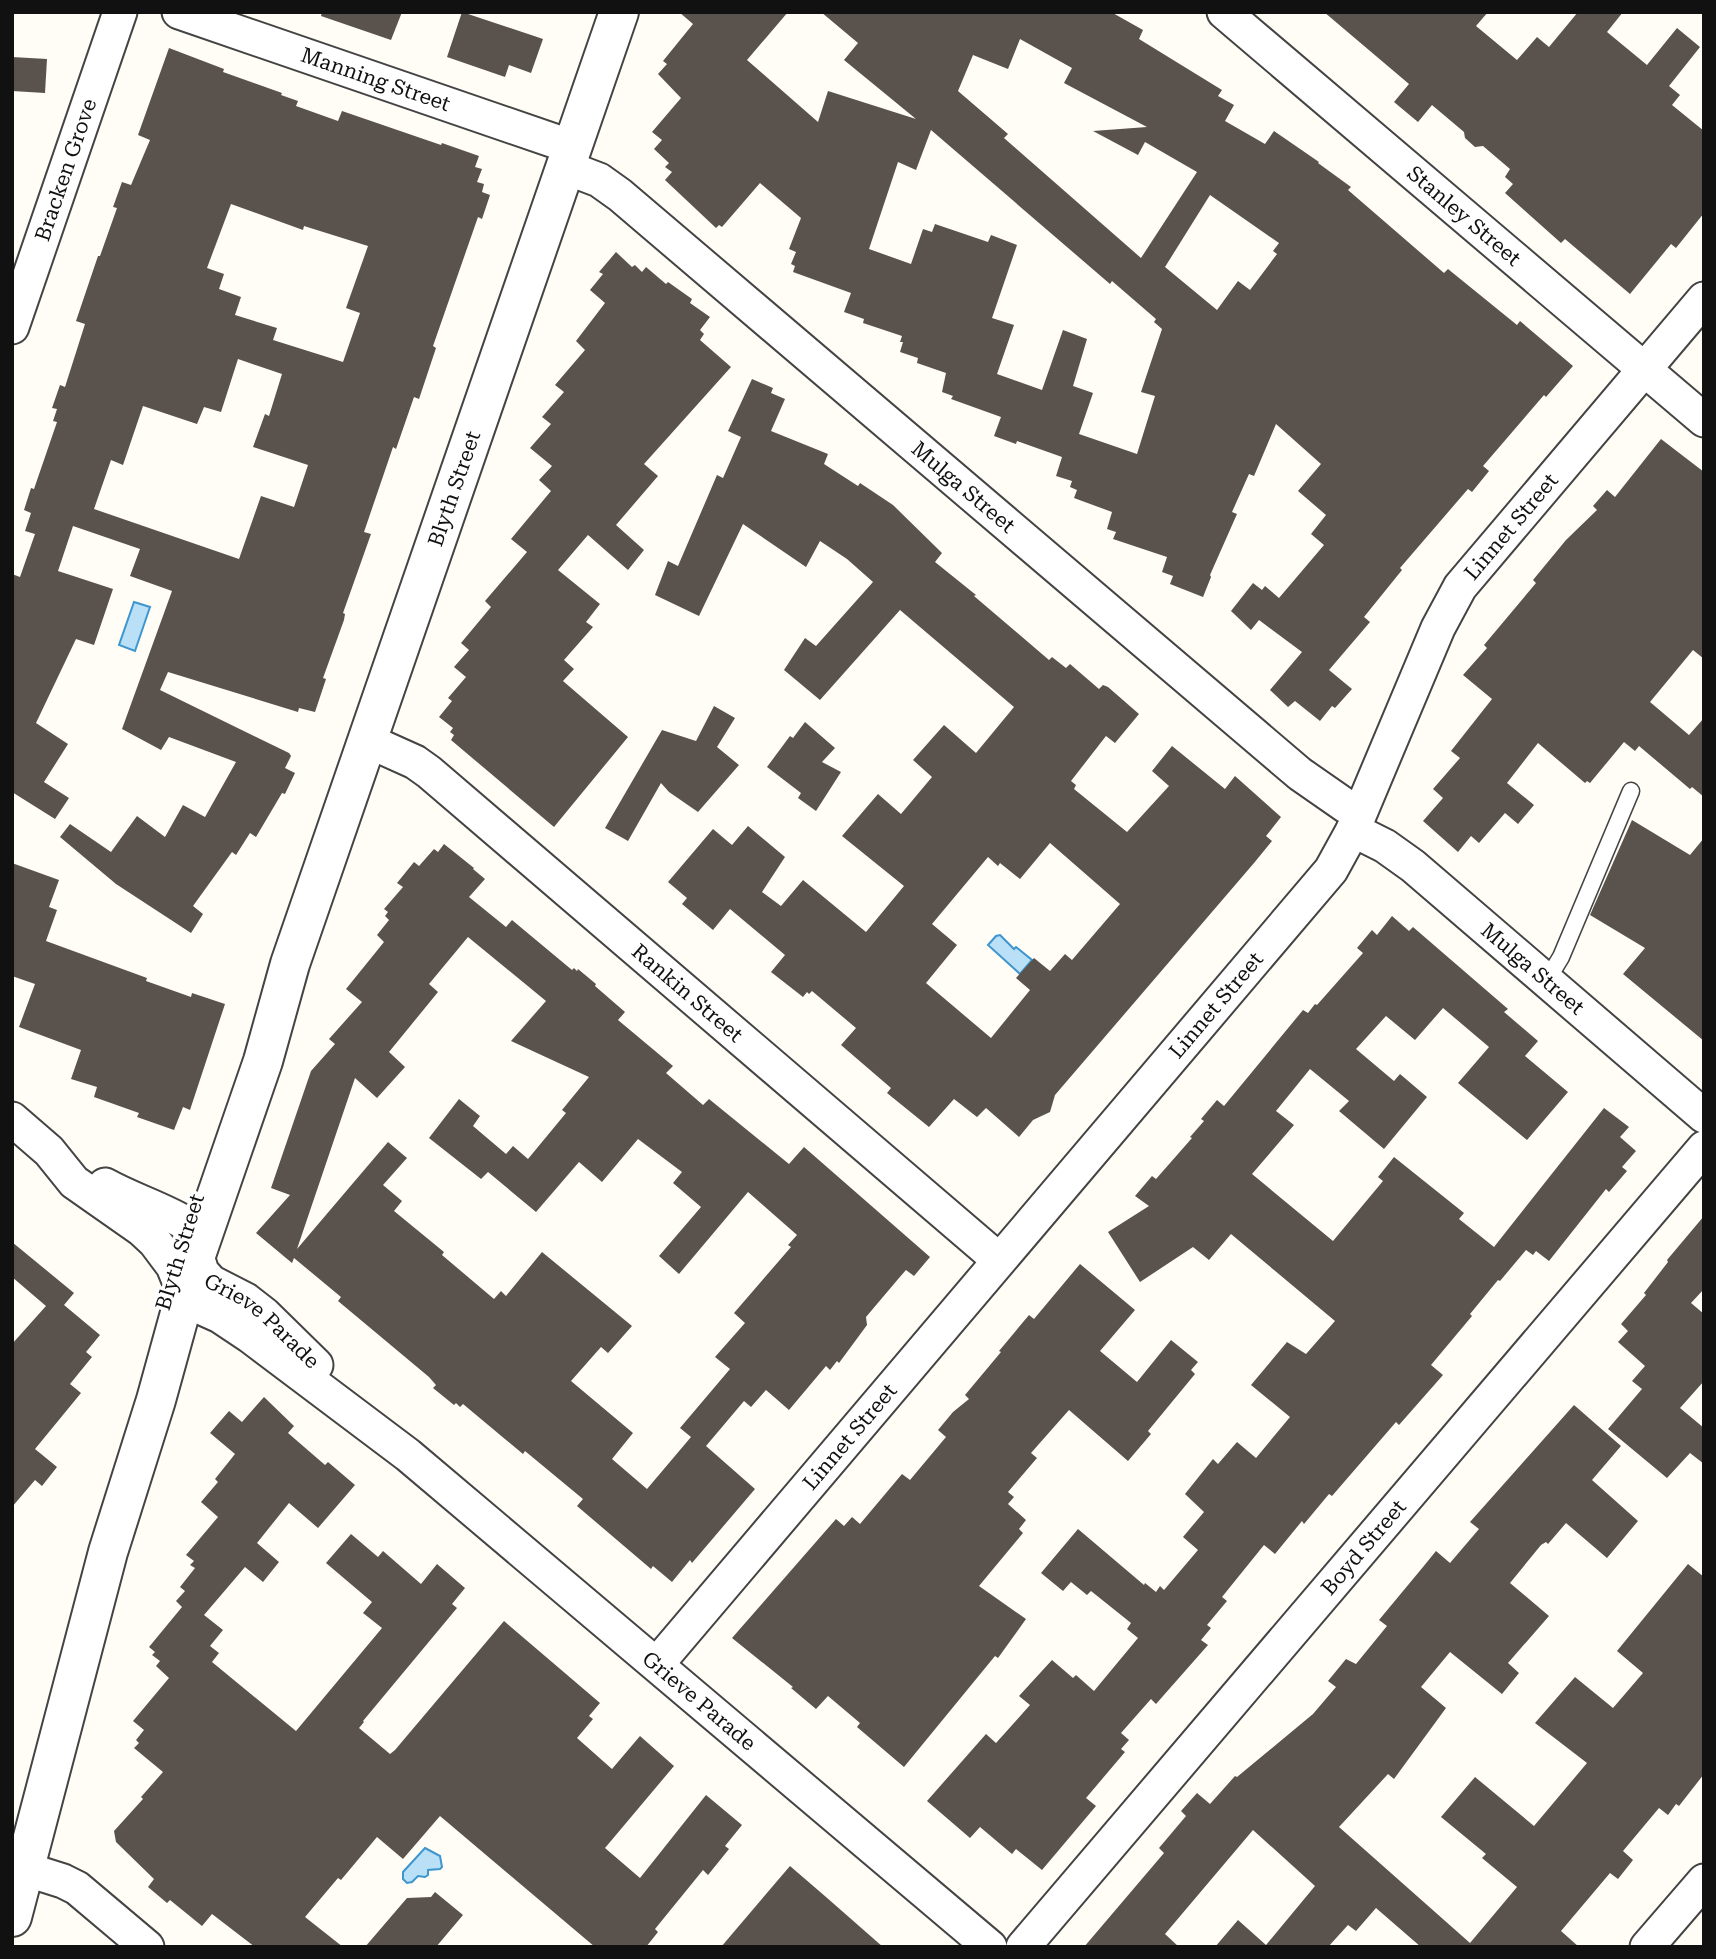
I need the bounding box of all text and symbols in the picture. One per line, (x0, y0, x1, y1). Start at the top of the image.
street label: Manning Street (298, 43, 454, 116)
street label: Bracken Grove (30, 96, 101, 244)
street label: Stanley Street (1402, 161, 1526, 271)
street label: Blyth Street (423, 428, 485, 550)
street label: Mulga Street (907, 437, 1020, 538)
street label: Linnet Street (1459, 468, 1563, 585)
street label: Mulga Street (1476, 918, 1589, 1020)
street label: Rankin Street (627, 939, 748, 1047)
street label: Linnet Street (1164, 947, 1268, 1063)
street label: Blyth Street (151, 1191, 209, 1313)
street label: Grieve Parade (200, 1269, 324, 1373)
street label: Linnet Street (798, 1379, 902, 1495)
street label: Boyd Street (1316, 1495, 1411, 1600)
street label: Grieve Parade (638, 1646, 760, 1756)

